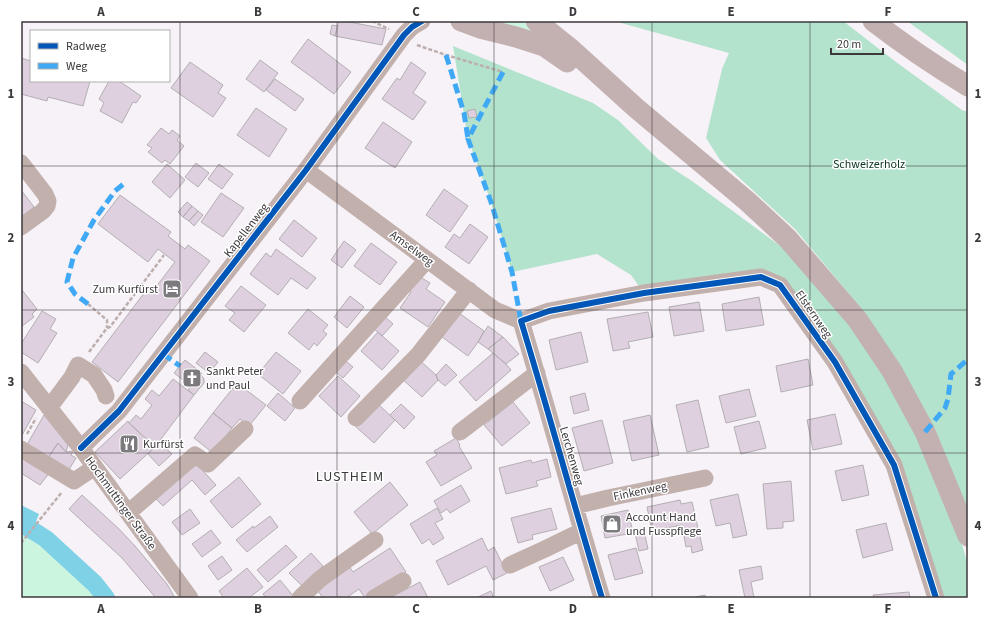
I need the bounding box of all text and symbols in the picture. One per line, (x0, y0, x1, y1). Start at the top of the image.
text: A (96, 3, 105, 21)
text: B (254, 3, 262, 21)
text: C (412, 3, 420, 21)
text: D (569, 3, 577, 21)
text: E (727, 3, 735, 21)
text: F (885, 3, 892, 21)
legend (30, 30, 170, 82)
scale bar (831, 30, 883, 56)
text: 20 m (837, 36, 861, 53)
text: Radweg (66, 38, 106, 55)
text: Weg (66, 58, 87, 75)
text: 1 (8, 85, 15, 103)
text: 1 (975, 85, 982, 103)
park label: Schweizerholz (833, 156, 905, 173)
street label: Kapellenweg (220, 200, 273, 261)
street label: Amselweg (386, 227, 437, 270)
text: 2 (8, 229, 15, 247)
text: 2 (975, 229, 982, 247)
hotel icon: Zum Kurfürst (161, 278, 183, 300)
place label: Zum Kurfürst (92, 281, 158, 298)
street label: Elsternweg (791, 287, 836, 342)
place label: Sankt Peter und Paul (206, 363, 264, 394)
church icon: Sankt Peter und Paul (181, 367, 203, 389)
text: 3 (8, 373, 15, 391)
text: 3 (975, 373, 982, 391)
street label: Lerchenweg (555, 425, 588, 488)
restaurant icon: Kurfürst (118, 433, 140, 455)
place label: Kurfürst (143, 436, 183, 453)
street label: Hochmuttinger Straße (81, 453, 160, 553)
district label: LUSTHEIM (316, 467, 384, 487)
street label: Finkenweg (612, 478, 668, 505)
place label: Account Hand und Fusspflege (626, 509, 701, 540)
shop icon: Account Hand und Fusspflege (601, 513, 623, 535)
text: 4 (8, 517, 15, 535)
text: 4 (975, 517, 982, 535)
text: A (96, 600, 105, 618)
text: B (254, 600, 262, 618)
text: C (412, 600, 420, 618)
text: D (569, 600, 577, 618)
text: E (727, 600, 735, 618)
text: F (885, 600, 892, 618)

